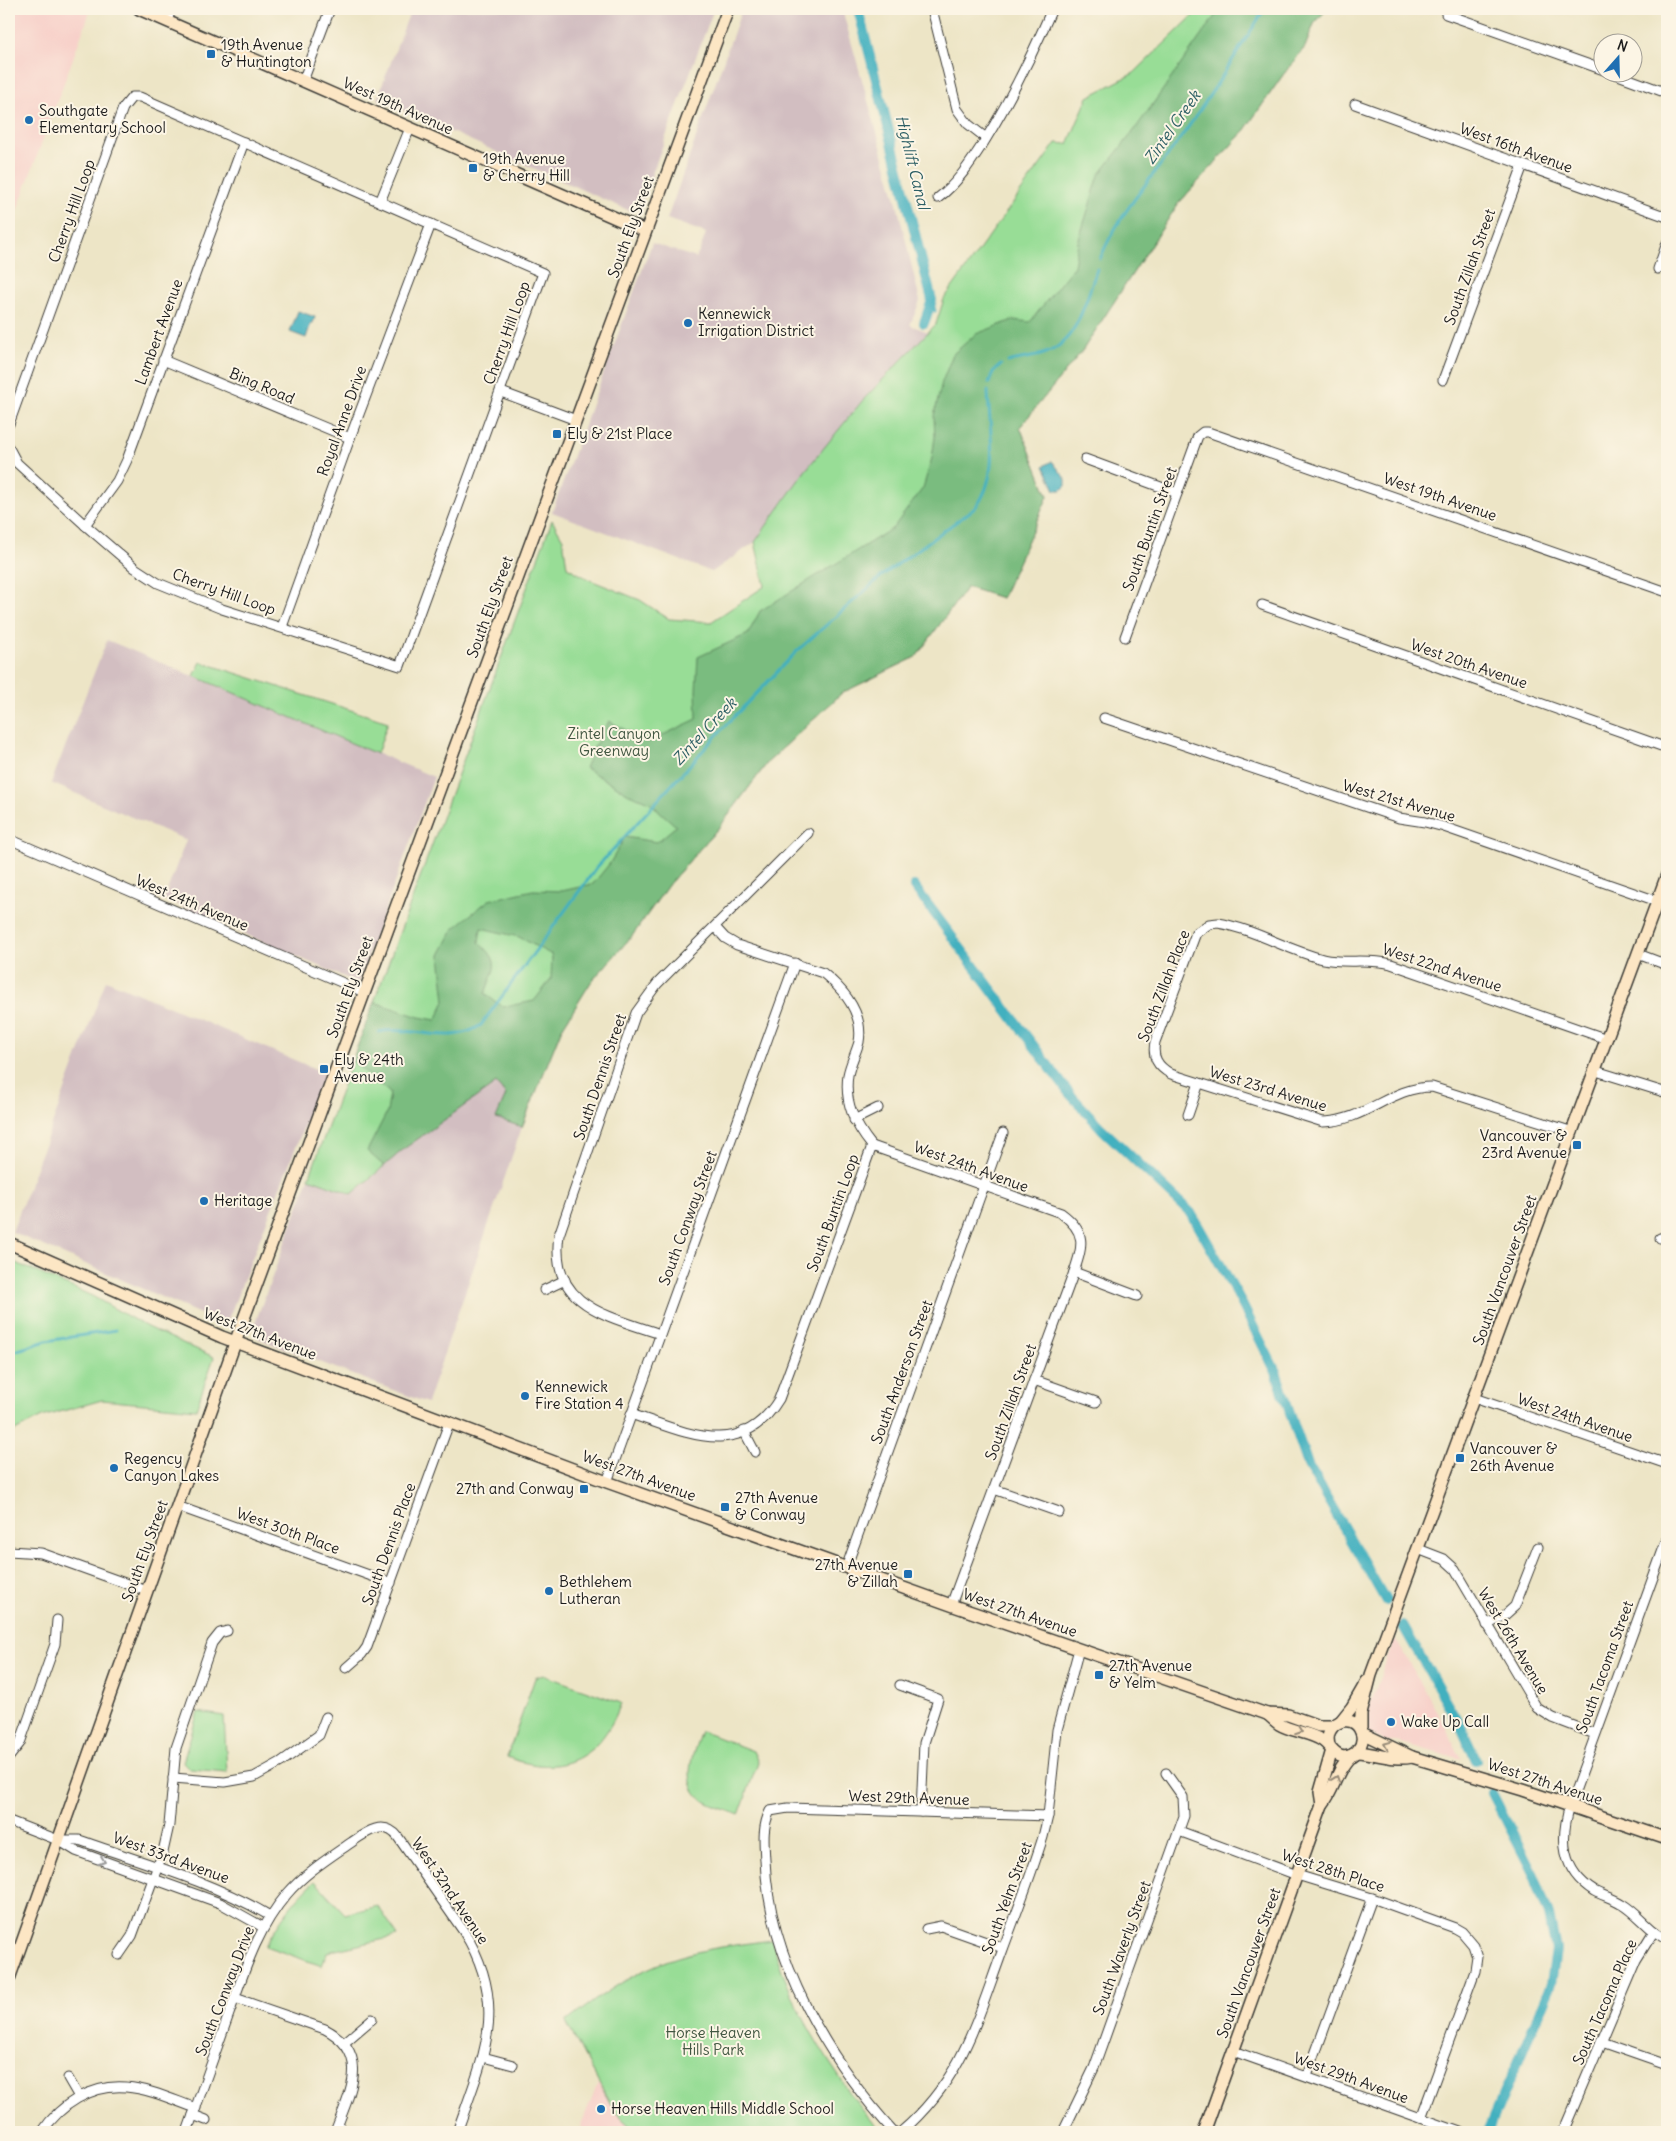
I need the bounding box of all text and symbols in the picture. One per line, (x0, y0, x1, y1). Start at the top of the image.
north arrow (1594, 32, 1644, 82)
place label: 19th Avenue & Huntington (221, 35, 312, 71)
text: N (1615, 36, 1630, 56)
marker: 19th Avenue & Huntington (205, 48, 217, 60)
street label: West 19th Avenue (340, 73, 456, 138)
water label: Zintel Creek (1139, 85, 1206, 168)
place label: Southgate Elementary School (39, 101, 166, 137)
water label: Highlift Canal (892, 113, 935, 214)
marker: Southgate Elementary School (23, 114, 35, 126)
street label: West 16th Avenue (1457, 118, 1575, 177)
place label: 19th Avenue & Cherry Hill (483, 149, 570, 185)
street label: Cherry Hill Loop (44, 156, 99, 265)
marker: 19th Avenue & Cherry Hill (467, 162, 479, 174)
street label: South Ely Street (603, 173, 658, 280)
street label: South Zillah Street (1440, 206, 1499, 328)
street label: Lambert Avenue (131, 276, 186, 387)
street label: Cherry Hill Loop (479, 278, 534, 387)
place label: Kennewick Irrigation District (698, 304, 814, 340)
marker: Kennewick Irrigation District (682, 317, 694, 329)
street label: Bing Road (227, 363, 298, 408)
street label: Royal Anne Drive (313, 363, 370, 479)
place label: Ely & 21st Place (567, 424, 672, 443)
marker: Ely & 21st Place (551, 428, 563, 440)
street label: South Buntin Street (1118, 464, 1181, 593)
street label: West 19th Avenue (1381, 468, 1499, 525)
street label: South Ely Street (462, 553, 517, 660)
street label: Cherry Hill Loop (170, 564, 279, 619)
street label: West 20th Avenue (1408, 635, 1530, 692)
water label: Zintel Creek (668, 692, 742, 769)
park label: Zintel Canyon Greenway (568, 724, 661, 760)
street label: West 21st Avenue (1341, 775, 1458, 826)
street label: West 24th Avenue (133, 870, 252, 935)
street label: South Zillah Place (1133, 927, 1194, 1045)
street label: South Ely Street (322, 933, 377, 1040)
street label: West 22nd Avenue (1380, 939, 1504, 996)
street label: South Dennis Street (569, 1011, 630, 1143)
place label: Ely & 24th Avenue (334, 1050, 404, 1086)
street label: West 23rd Avenue (1207, 1062, 1329, 1115)
marker: Ely & 24th Avenue (318, 1063, 330, 1075)
place label: Vancouver & 23rd Avenue (1480, 1126, 1568, 1162)
street label: West 24th Avenue (911, 1137, 1031, 1196)
marker: Vancouver & 23rd Avenue (1571, 1139, 1583, 1151)
street label: South Conway Street (654, 1148, 721, 1288)
street label: South Buntin Loop (802, 1151, 863, 1274)
place label: Heritage (214, 1191, 272, 1210)
street label: South Vancouver Street (1468, 1192, 1541, 1348)
marker: Heritage (198, 1195, 210, 1207)
street label: South Anderson Street (867, 1297, 936, 1446)
street label: West 27th Avenue (201, 1303, 319, 1364)
street label: South Zillah Street (981, 1341, 1040, 1463)
place label: Kennewick Fire Station 4 (535, 1377, 624, 1413)
street label: West 24th Avenue (1515, 1389, 1635, 1446)
marker: Kennewick Fire Station 4 (519, 1390, 531, 1402)
place label: Vancouver & 26th Avenue (1470, 1439, 1558, 1475)
street label: West 27th Avenue (580, 1446, 699, 1505)
place label: Regency Canyon Lakes (124, 1449, 219, 1485)
marker: Vancouver & 26th Avenue (1454, 1452, 1466, 1464)
marker: Regency Canyon Lakes (108, 1462, 120, 1474)
place label: 27th and Conway (456, 1479, 574, 1498)
street label: South Dennis Place (358, 1480, 420, 1608)
marker: 27th and Conway (578, 1483, 590, 1495)
place label: 27th Avenue & Conway (735, 1488, 818, 1524)
street label: South Ely Street (117, 1497, 172, 1604)
marker: 27th Avenue & Conway (719, 1501, 731, 1513)
street label: West 30th Place (234, 1503, 342, 1558)
place label: 27th Avenue & Zillah (815, 1555, 898, 1591)
marker: 27th Avenue & Zillah (902, 1568, 914, 1580)
place label: Bethlehem Lutheran (559, 1572, 632, 1608)
street label: West 27th Avenue (960, 1584, 1080, 1641)
street label: West 26th Avenue (1474, 1584, 1553, 1698)
marker: Bethlehem Lutheran (543, 1585, 555, 1597)
street label: South Tacoma Street (1572, 1598, 1637, 1736)
place label: 27th Avenue & Yelm (1109, 1656, 1192, 1692)
marker: 27th Avenue & Yelm (1093, 1669, 1105, 1681)
place label: Wake Up Call (1401, 1712, 1489, 1731)
marker: Wake Up Call (1385, 1716, 1397, 1728)
one-way arrow (1294, 1725, 1302, 1735)
one-way arrow (1383, 1741, 1392, 1752)
street label: West 27th Avenue (1485, 1754, 1605, 1809)
one-way arrow (1330, 1775, 1340, 1784)
street label: West 29th Avenue (848, 1786, 970, 1809)
street label: West 33rd Avenue (110, 1828, 232, 1887)
street label: West 32nd Avenue (408, 1834, 493, 1948)
street label: South Yelm Street (977, 1839, 1036, 1957)
street label: West 28th Place (1279, 1845, 1387, 1896)
one-way arrow (97, 1855, 106, 1865)
street label: South Waverly Street (1088, 1878, 1155, 2018)
street label: South Vancouver Street (1212, 1885, 1285, 2041)
street label: South Conway Drive (191, 1923, 258, 2058)
street label: South Tacoma Place (1568, 1936, 1641, 2068)
park label: Horse Heaven Hills Park (665, 2023, 761, 2059)
street label: West 29th Avenue (1291, 2048, 1411, 2107)
place label: Horse Heaven Hills Middle School (611, 2099, 834, 2118)
marker: Horse Heaven Hills Middle School (595, 2103, 607, 2115)

